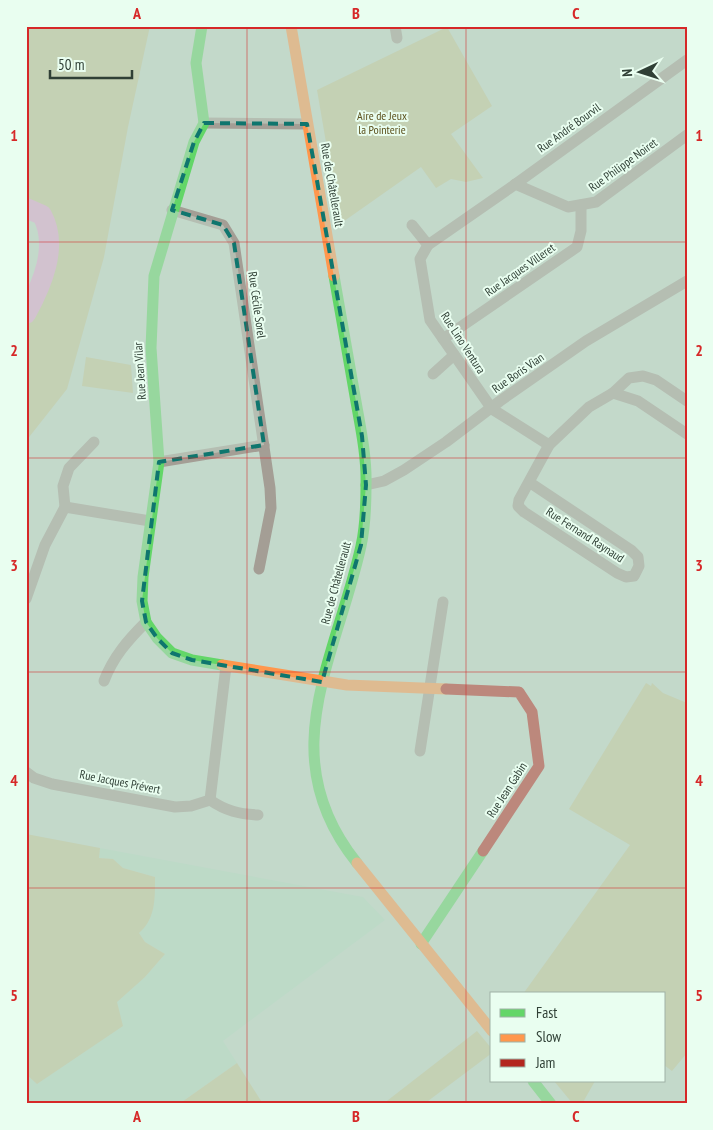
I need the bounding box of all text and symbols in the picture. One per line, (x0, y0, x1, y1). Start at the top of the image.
text: A (132, 3, 142, 23)
text: B (352, 3, 360, 23)
text: C (572, 3, 580, 23)
scale bar (50, 48, 132, 80)
north arrow (616, 48, 666, 98)
text: 50 m (58, 55, 84, 74)
text: N (618, 69, 636, 77)
street label: Rue André Bourvil (534, 100, 603, 156)
park label: Aire de Jeux la Pointerie (357, 108, 407, 137)
text: 1 (10, 125, 18, 145)
text: 1 (695, 125, 703, 145)
street label: Rue Philippe Noiret (586, 134, 660, 194)
street label: Rue de Châtellerault (318, 142, 347, 229)
street label: Rue Jacques Villeret (482, 239, 558, 299)
street label: Rue Cécile Sorel (245, 271, 270, 339)
street label: Rue Lino Ventura (438, 309, 489, 377)
text: 2 (10, 340, 18, 360)
text: 2 (695, 340, 703, 360)
street label: Rue Jean Vilar (130, 341, 149, 400)
street label: Rue Boris Vian (489, 349, 546, 396)
street label: Rue Fernand Raynaud (543, 504, 627, 565)
street label: Rue de Châtellerault (317, 539, 354, 626)
text: 3 (10, 555, 18, 575)
text: 3 (695, 555, 703, 575)
street label: Rue Jean Gabin (483, 759, 530, 820)
street label: Rue Jacques Prévert (79, 766, 162, 797)
text: 4 (10, 770, 18, 790)
text: 4 (695, 770, 703, 790)
text: 5 (10, 985, 18, 1005)
text: 5 (695, 985, 703, 1005)
legend (490, 992, 666, 1082)
text: Fast (536, 1003, 557, 1022)
text: Slow (536, 1027, 561, 1046)
text: Jam (535, 1053, 555, 1072)
text: A (132, 1106, 142, 1126)
text: B (352, 1106, 360, 1126)
text: C (572, 1106, 580, 1126)

